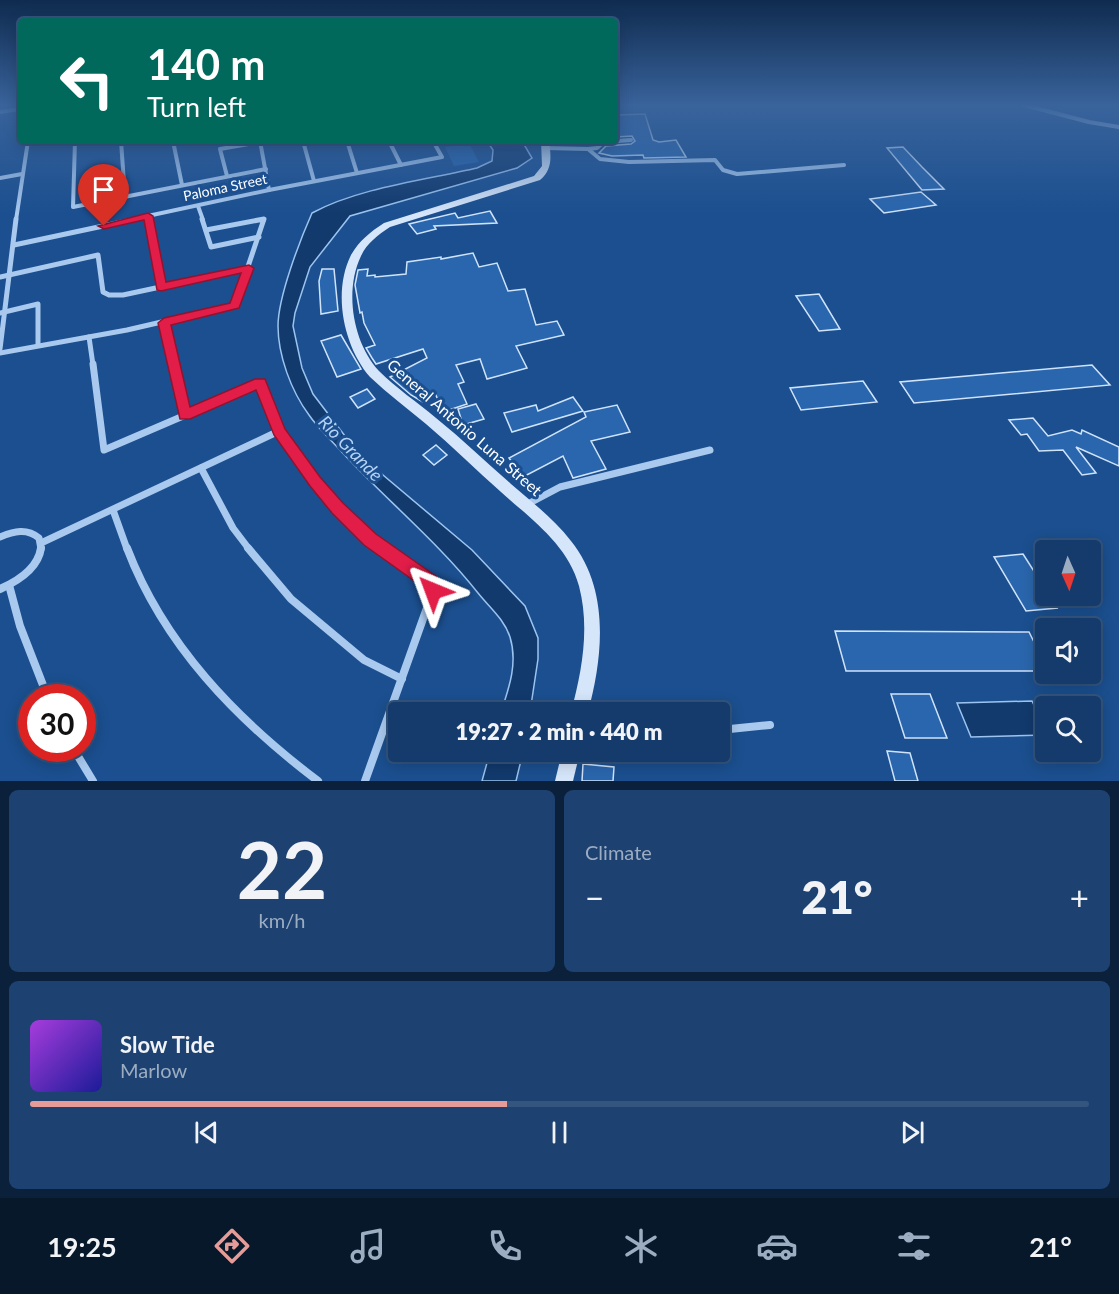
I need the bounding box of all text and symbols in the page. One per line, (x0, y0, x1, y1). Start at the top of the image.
text: 140 m (147, 39, 265, 89)
icon: left (48, 42, 126, 120)
text: Turn left (147, 90, 246, 123)
pin (78, 164, 129, 226)
street label: Paloma Street (182, 170, 268, 204)
icon: arrive (87, 173, 120, 206)
street label: General Antonio Luna Street (384, 355, 546, 499)
water label: Rio Grande (314, 411, 388, 485)
north arrow (1035, 540, 1101, 606)
map controls (1035, 540, 1101, 762)
position arrow (401, 559, 465, 623)
button: sound (1035, 618, 1101, 684)
speed limit sign: 30 (18, 684, 96, 762)
button: search (1035, 696, 1101, 762)
text: 19:27 · 2 min · 440 m (456, 718, 662, 745)
text: 22 (237, 822, 327, 916)
text: Climate (585, 840, 652, 864)
text: 21° (802, 870, 872, 924)
text: − (585, 877, 604, 917)
text: + (1070, 877, 1089, 917)
text: km/h (259, 908, 305, 932)
text: Slow Tide (120, 1031, 215, 1058)
text: Marlow (120, 1058, 187, 1082)
icon: previous (190, 1116, 223, 1149)
icon: pause (543, 1116, 576, 1149)
icon: next (896, 1116, 929, 1149)
icon: directions (211, 1225, 253, 1267)
icon: music (347, 1225, 389, 1267)
icon: phone (484, 1225, 526, 1267)
icon: climate (620, 1225, 662, 1267)
icon: car (756, 1225, 798, 1267)
icon: filters (893, 1225, 935, 1267)
text: 19:25 (47, 1230, 117, 1263)
text: 21° (1029, 1230, 1072, 1263)

